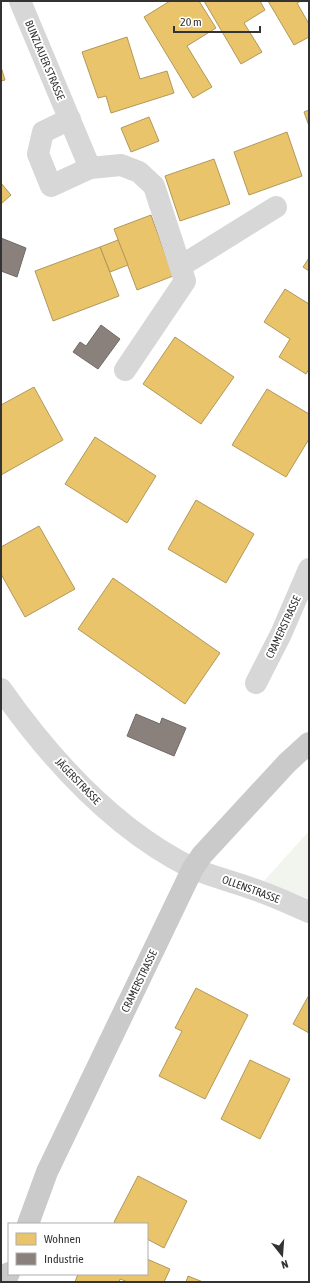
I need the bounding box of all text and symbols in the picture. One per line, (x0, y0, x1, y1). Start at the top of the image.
scale bar (174, 8, 260, 34)
text: 20 m (180, 15, 202, 29)
street label: BUNZLAUER STRASSE (23, 18, 67, 102)
street label: CRAMERSTRASSE (263, 594, 303, 660)
street label: JÄGERSTRASSE (53, 756, 103, 807)
street label: OLLENSTRASSE (221, 873, 282, 905)
street label: CRAMERSTRASSE (119, 948, 159, 1014)
legend (8, 1223, 148, 1275)
text: Wohnen (44, 1232, 81, 1246)
north arrow (262, 1235, 302, 1275)
text: Industrie (44, 1252, 84, 1266)
text: N (280, 1258, 290, 1271)

